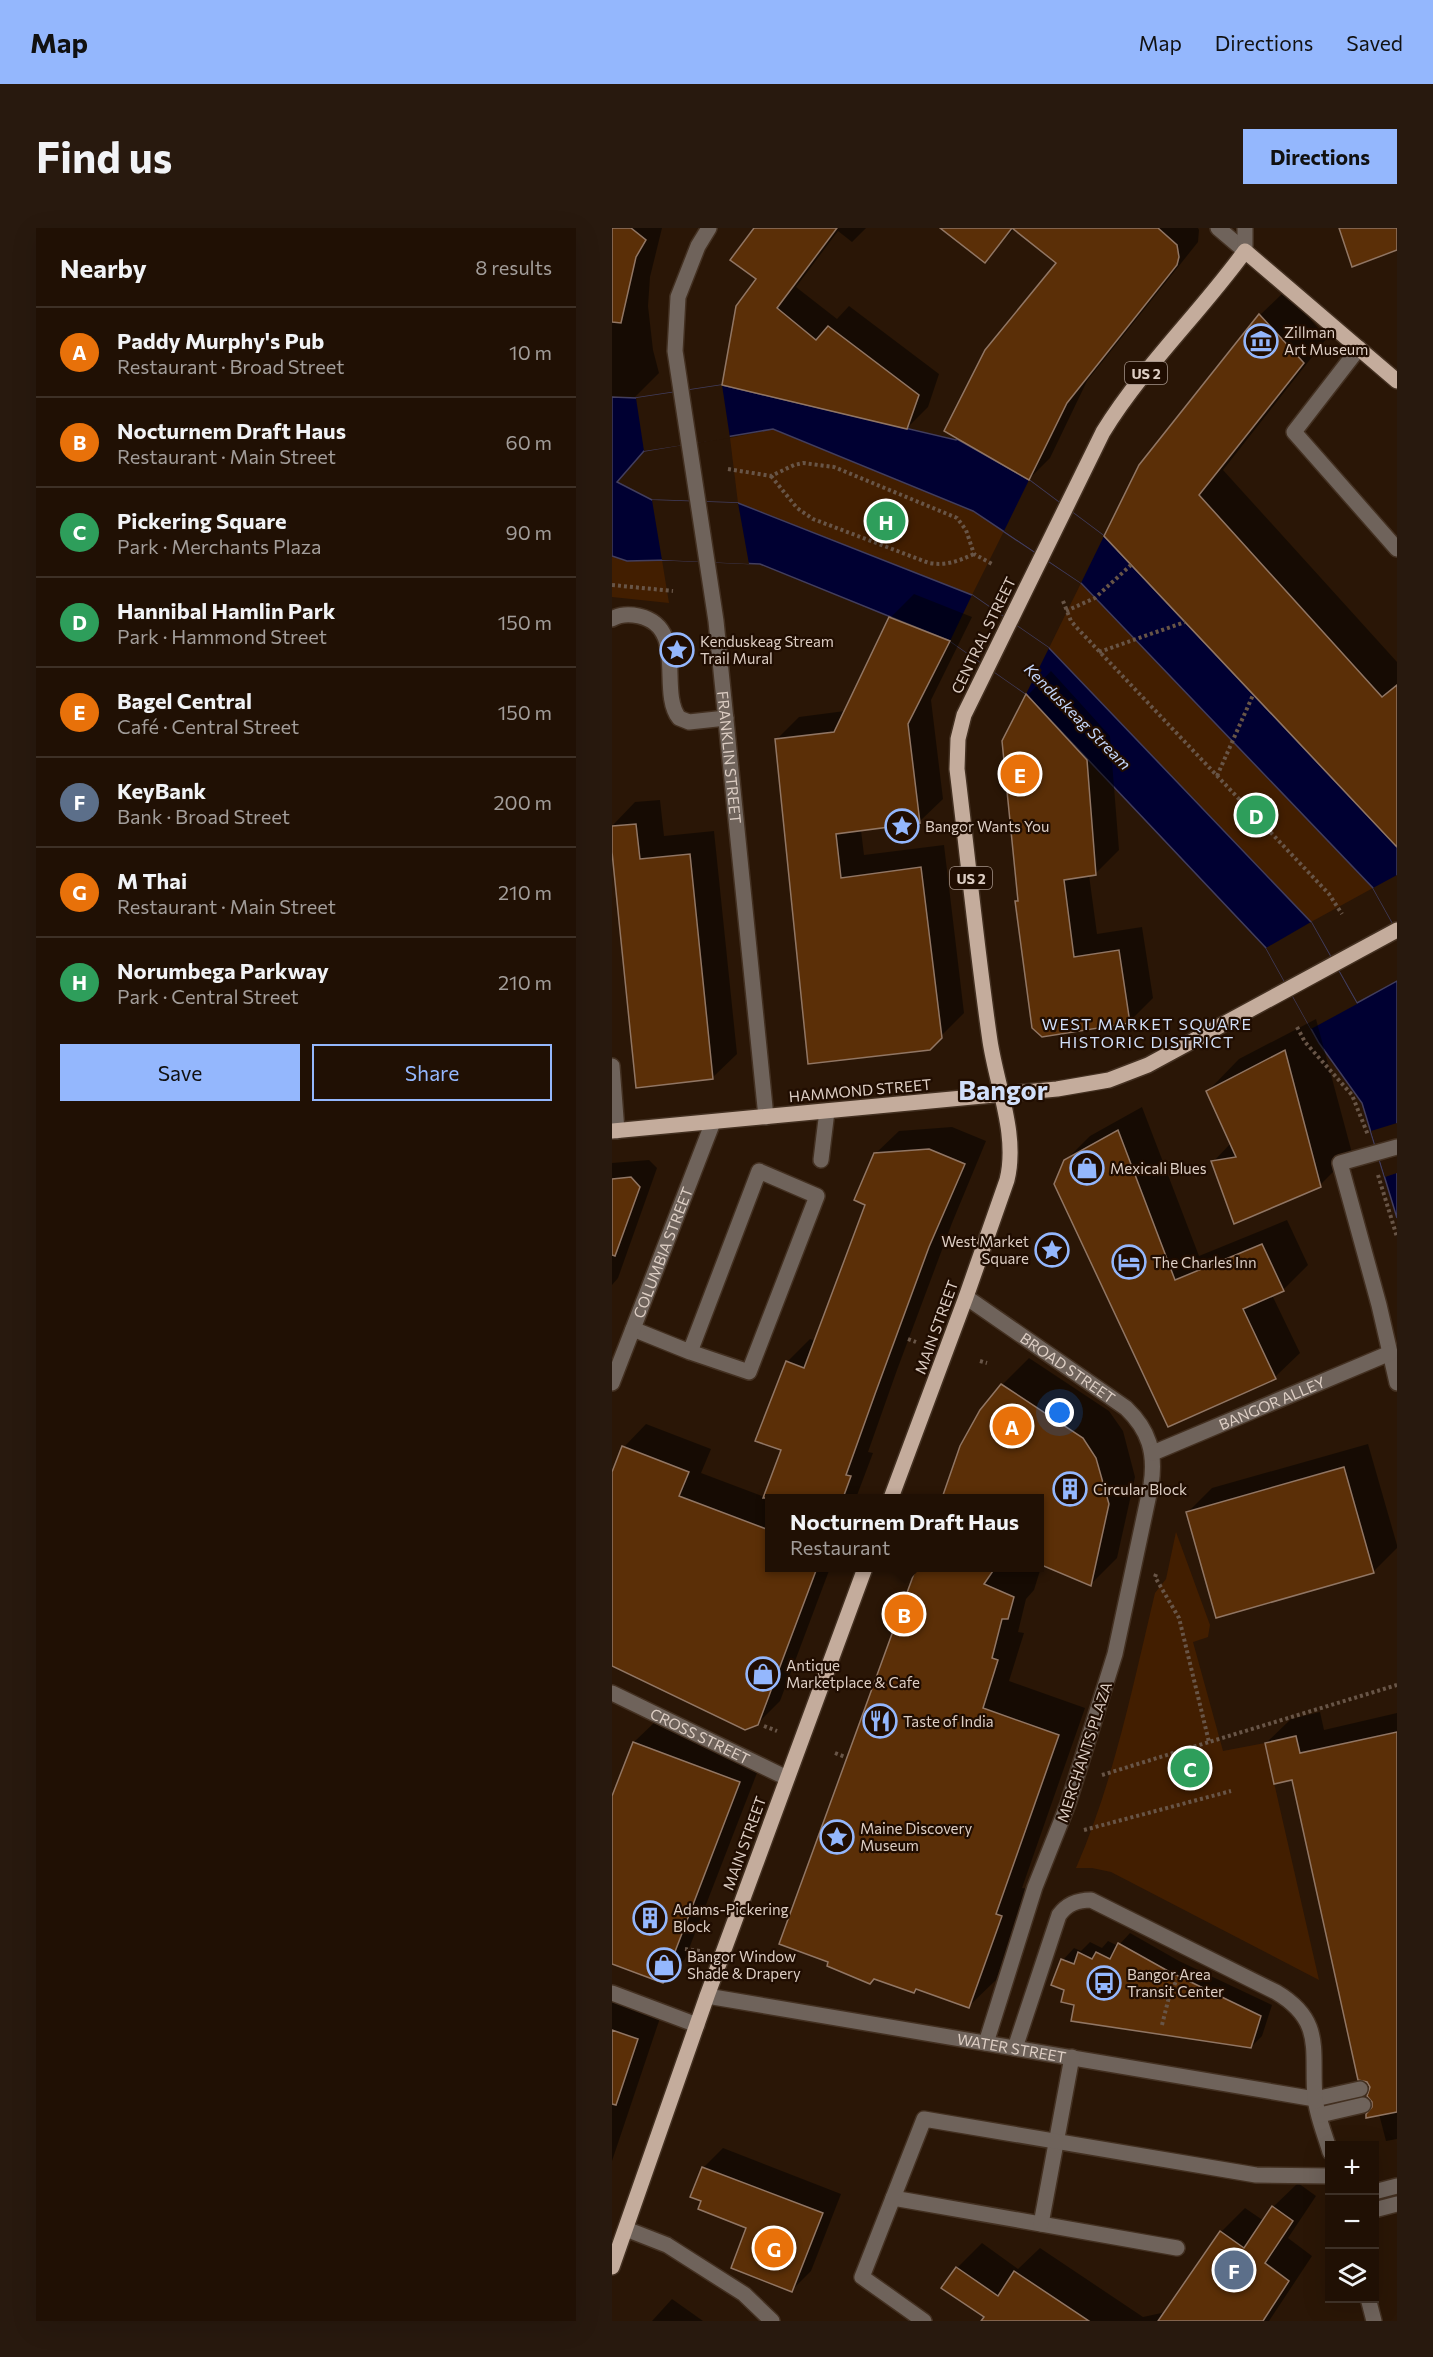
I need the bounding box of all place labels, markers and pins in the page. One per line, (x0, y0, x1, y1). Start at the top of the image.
museum icon: Zillman Art Museum (1243, 323, 1279, 359)
place label: Zillman Art Museum (1284, 323, 1368, 358)
pin: H (866, 498, 906, 544)
place icon: Kenduskeag Stream Trail Mural (659, 632, 695, 668)
place label: Kenduskeag Stream Trail Mural (700, 632, 834, 667)
pin: E (1000, 752, 1040, 796)
pin: D (1236, 792, 1276, 838)
place icon: Bangor Wants You (884, 808, 920, 844)
place label: Bangor Wants You (925, 817, 1049, 835)
shop icon: Mexicali Blues (1069, 1150, 1105, 1186)
place label: Mexicali Blues (1110, 1159, 1207, 1177)
place label: West Market Square (941, 1232, 1029, 1267)
place icon: West Market Square (1034, 1232, 1070, 1268)
hotel icon: The Charles Inn (1111, 1244, 1147, 1280)
place label: The Charles Inn (1152, 1253, 1257, 1271)
pin: A (992, 1404, 1032, 1448)
building icon: Circular Block (1052, 1471, 1088, 1507)
place label: Circular Block (1093, 1480, 1187, 1498)
pin: B (884, 1592, 924, 1636)
shop icon: Antique Marketplace & Cafe (745, 1656, 781, 1692)
place label: Antique Marketplace & Cafe (786, 1656, 920, 1691)
restaurant icon: Taste of India (862, 1703, 898, 1739)
place label: Taste of India (903, 1712, 994, 1730)
pin: C (1170, 1746, 1210, 1790)
place icon: Maine Discovery Museum (819, 1819, 855, 1855)
place label: Maine Discovery Museum (860, 1819, 972, 1854)
building icon: Adams-Pickering Block (632, 1900, 668, 1936)
place label: Adams-Pickering Block (673, 1900, 789, 1935)
shop icon: Bangor Window Shade & Drapery (646, 1947, 682, 1983)
place label: Bangor Window Shade & Drapery (687, 1947, 801, 1982)
bus stop icon: Bangor Area Transit Center (1086, 1965, 1122, 2001)
place label: Bangor Area Transit Center (1127, 1965, 1224, 2000)
pin: G (754, 2226, 794, 2270)
pin: F (1214, 2248, 1254, 2292)

